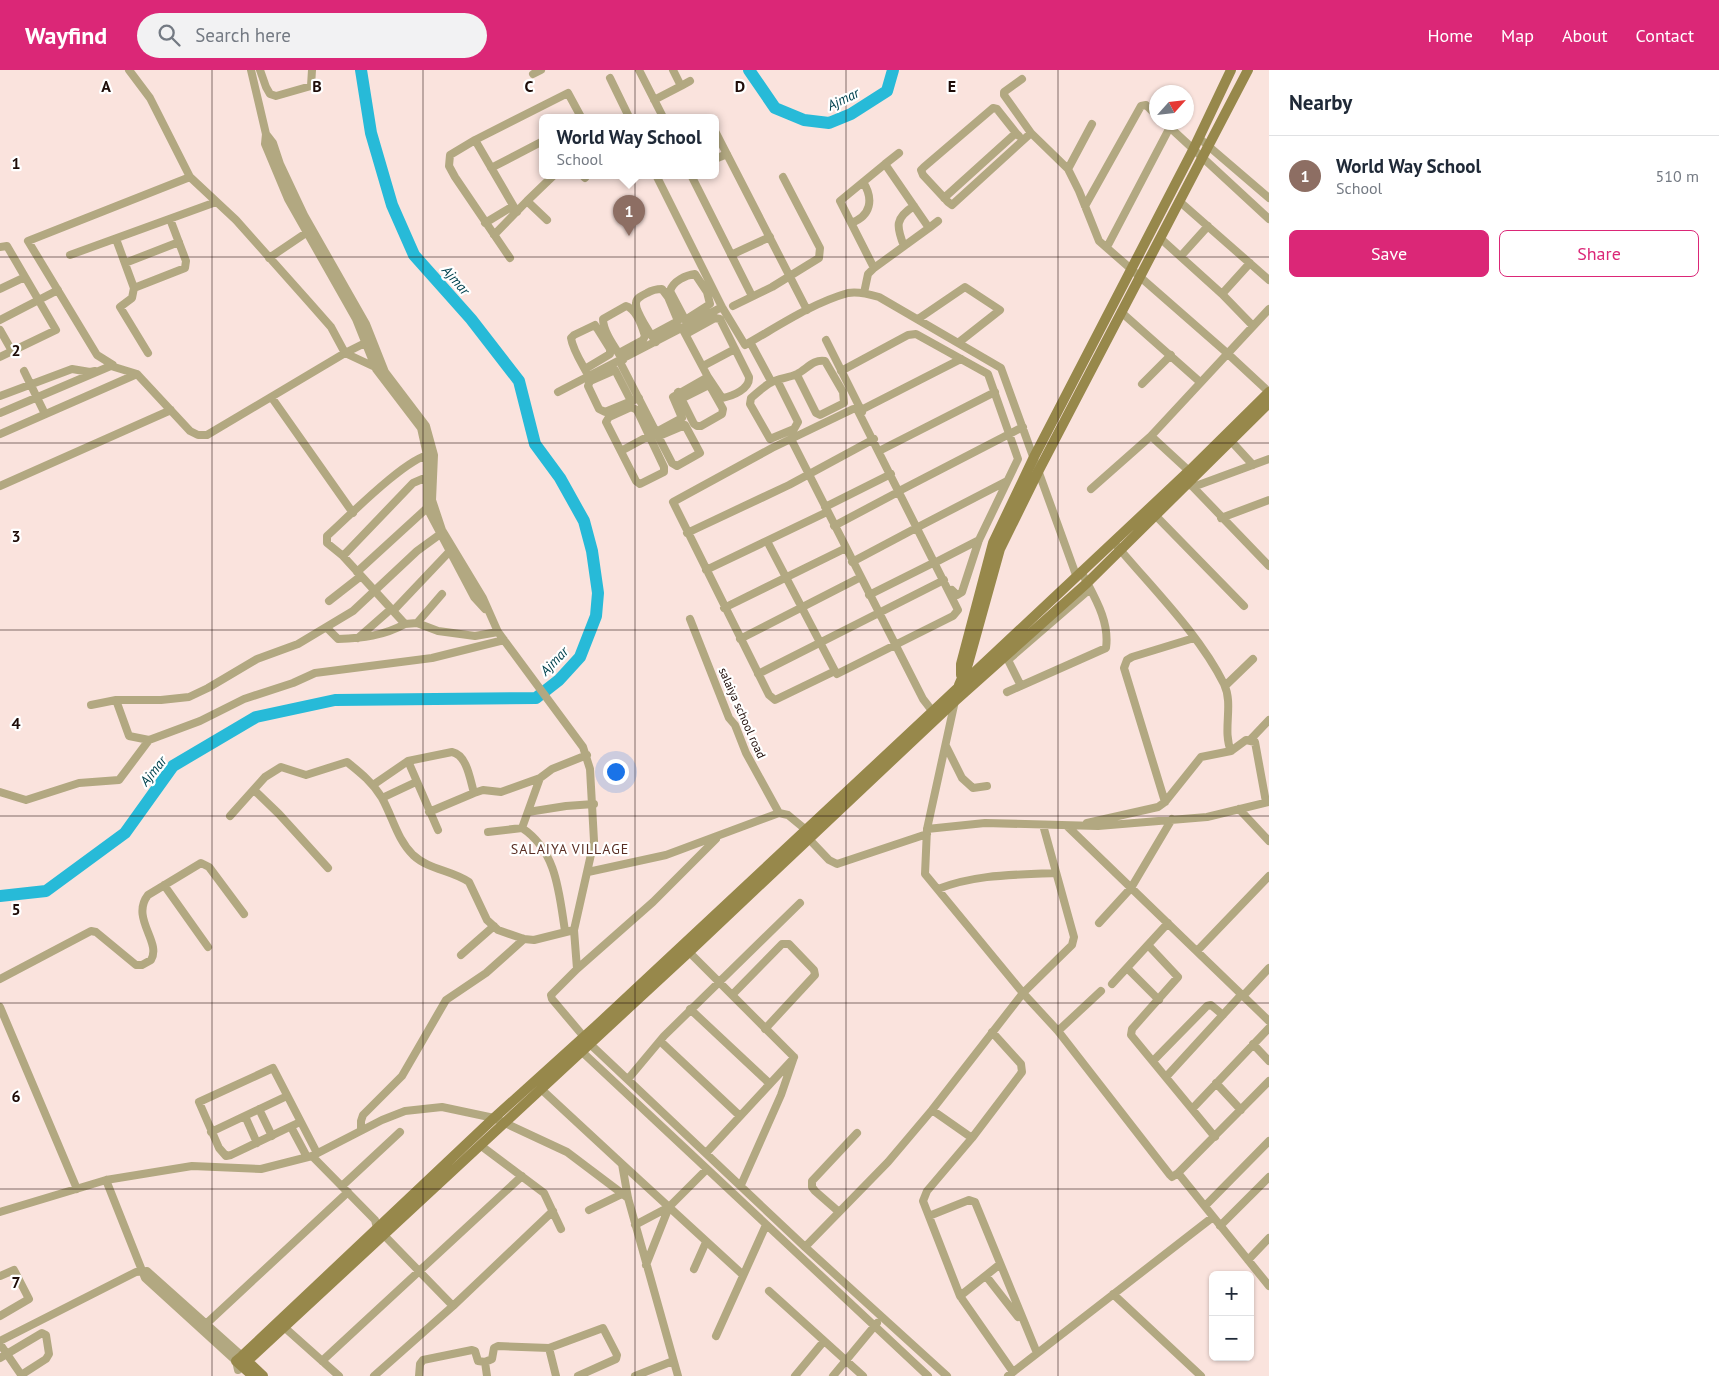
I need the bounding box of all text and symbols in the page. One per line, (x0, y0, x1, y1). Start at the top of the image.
search box (137, 13, 487, 58)
text: Wayfind (25, 20, 107, 51)
icon: search (155, 21, 183, 49)
text: Search here (195, 23, 291, 47)
text: Home (1427, 24, 1473, 47)
text: Map (1501, 24, 1534, 47)
text: About (1562, 24, 1608, 47)
text: Contact (1636, 24, 1694, 47)
text: A (101, 76, 111, 96)
text: B (312, 76, 322, 96)
text: C (525, 76, 534, 96)
text: D (735, 76, 745, 96)
text: E (948, 76, 956, 96)
water label: Ajmar (823, 83, 863, 115)
north arrow (1149, 85, 1194, 130)
text: Nearby (1289, 89, 1352, 116)
popup (539, 114, 719, 179)
text: World Way School (556, 125, 702, 149)
text: School (556, 149, 603, 169)
text: 1 (11, 153, 21, 173)
text: World Way School (1336, 154, 1481, 178)
text: 1 (1300, 166, 1310, 186)
text: 510 m (1656, 166, 1699, 186)
text: School (1336, 178, 1382, 198)
pin: 1 (613, 195, 645, 236)
button: Save (1289, 230, 1489, 277)
button: Share (1499, 230, 1699, 277)
water label: Ajmar (438, 261, 475, 300)
text: 2 (11, 340, 21, 360)
text: 3 (11, 526, 21, 546)
water label: Ajmar (535, 642, 573, 680)
street label: salaiya school road (716, 665, 769, 761)
text: 4 (11, 713, 21, 733)
water label: Ajmar (135, 751, 171, 790)
your location (603, 759, 629, 785)
district label: SALAIYA VILLAGE (511, 840, 629, 858)
text: 5 (11, 899, 21, 919)
text: 6 (11, 1086, 21, 1106)
map controls (1209, 1271, 1254, 1361)
button: + (1209, 1271, 1254, 1316)
text: 7 (11, 1272, 21, 1292)
button: − (1209, 1316, 1254, 1361)

